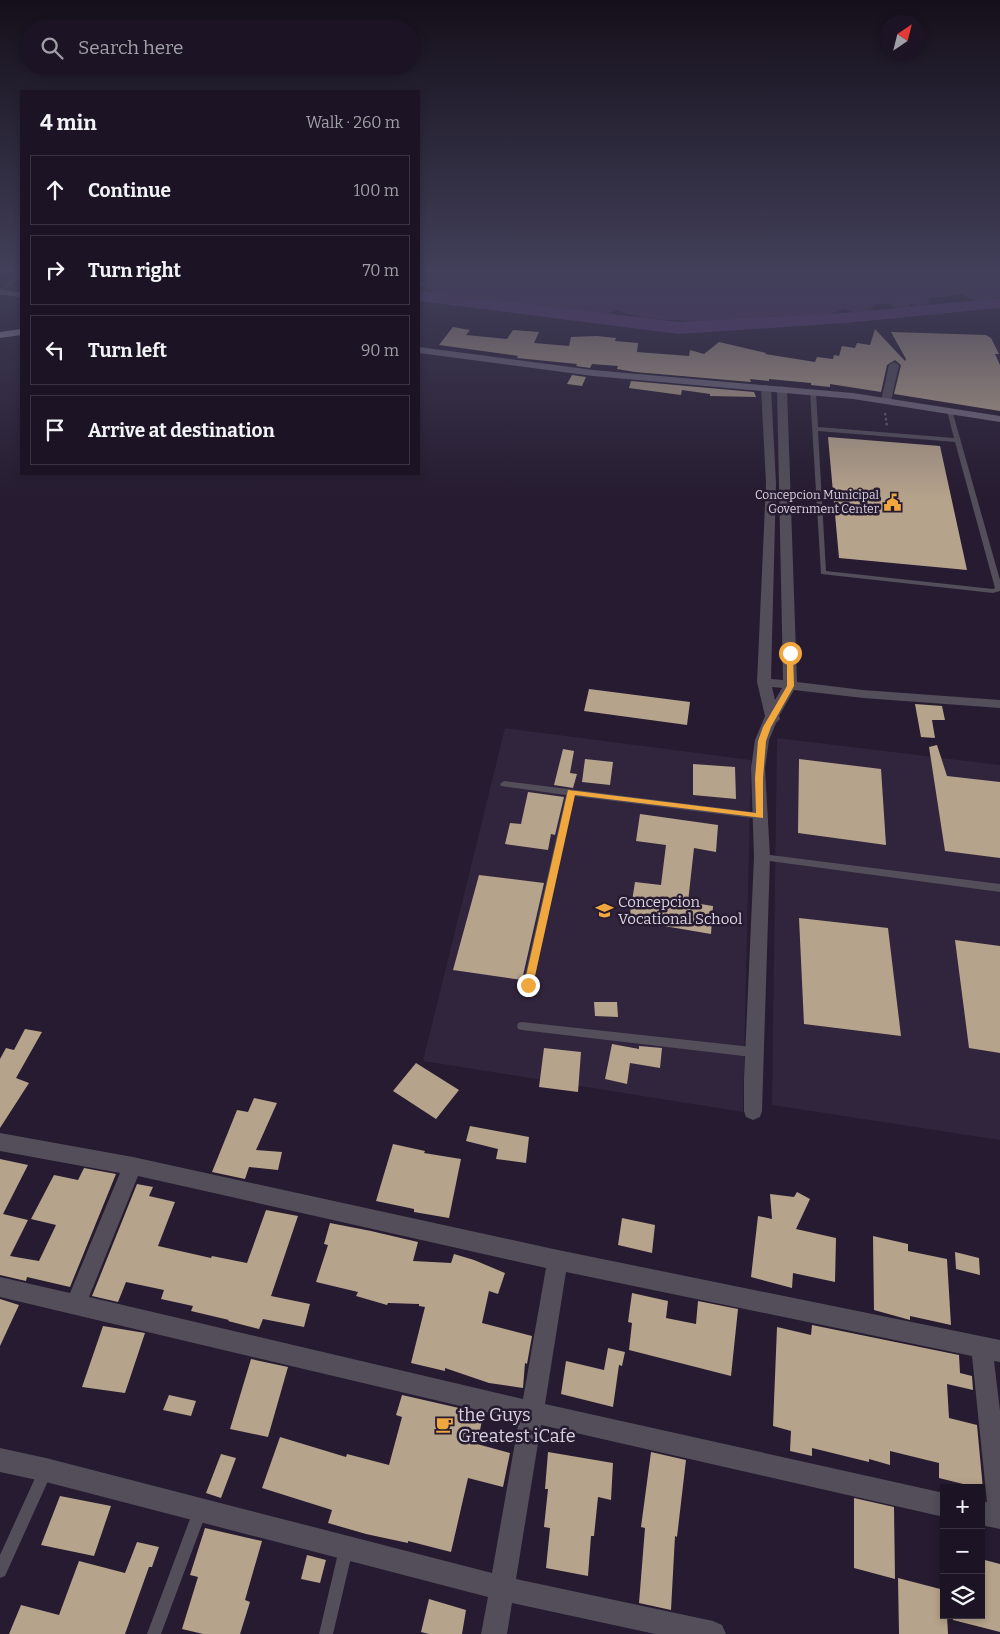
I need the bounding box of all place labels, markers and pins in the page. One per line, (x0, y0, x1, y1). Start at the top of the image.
place label: Concepcion Municipal Government Center (755, 488, 880, 516)
public building icon: Concepcion Municipal Government Center (883, 492, 903, 512)
place label: Concepcion Vocational School (618, 893, 742, 928)
school or university icon: Concepcion Vocational School (594, 901, 614, 921)
place label: the Guys Greatest iCafe (458, 1404, 576, 1447)
cafe icon: the Guys Greatest iCafe (434, 1415, 454, 1435)

